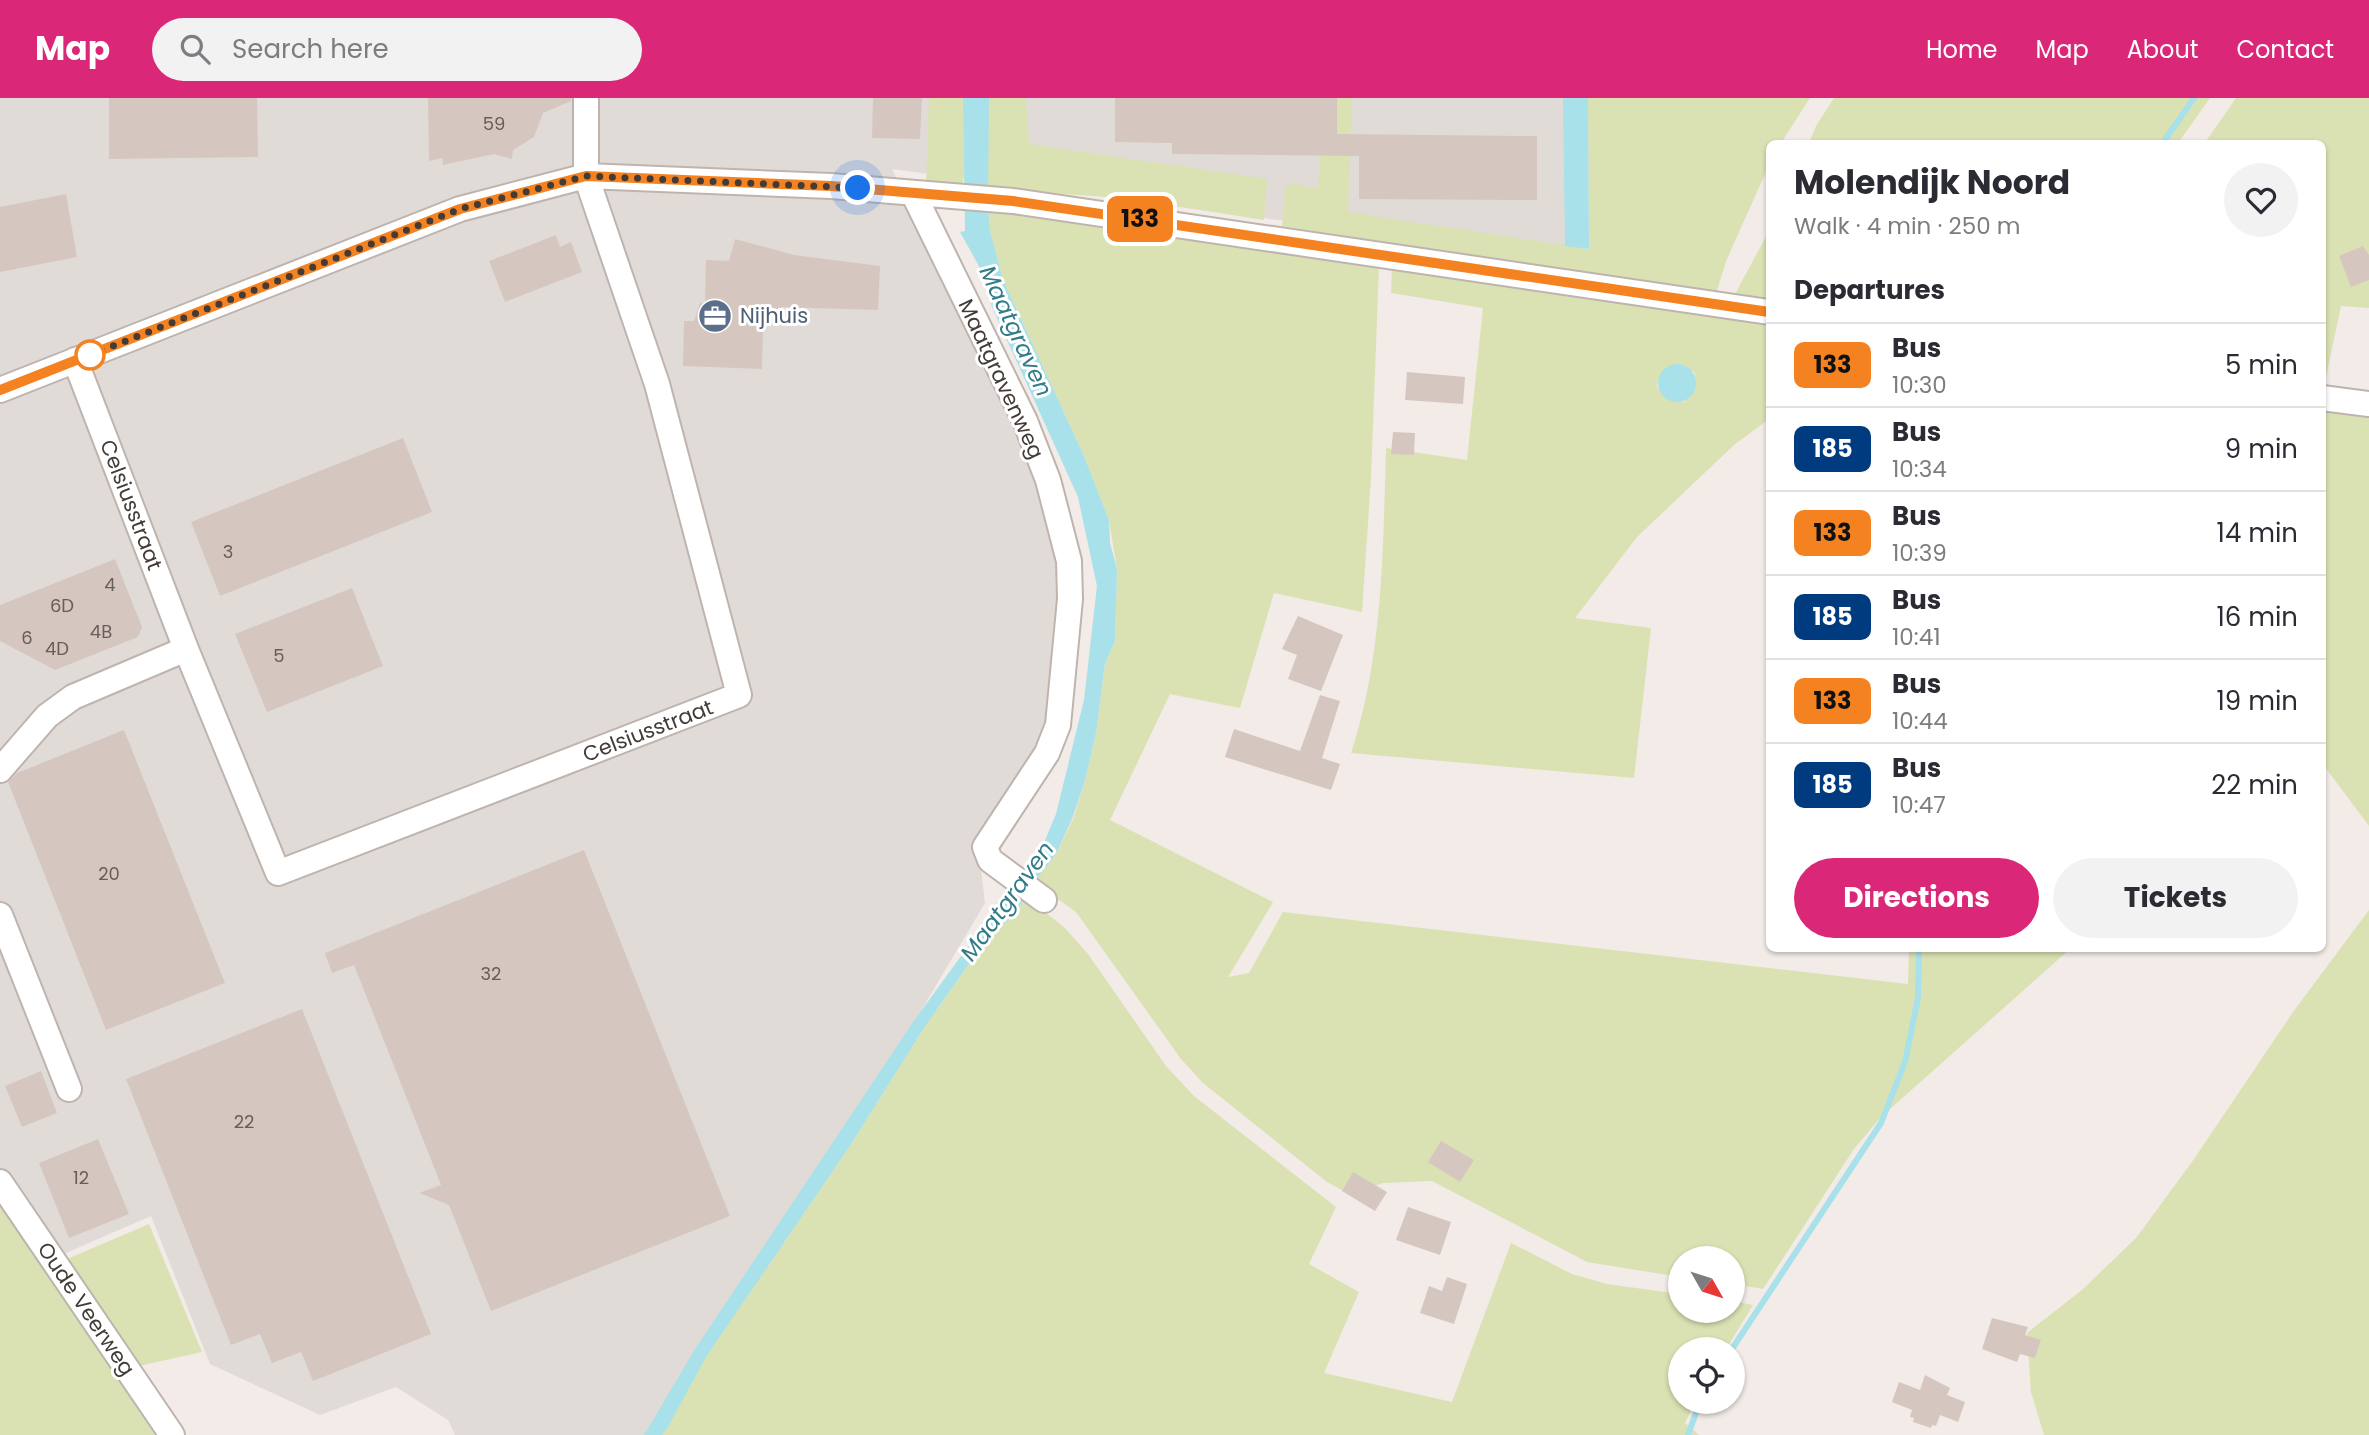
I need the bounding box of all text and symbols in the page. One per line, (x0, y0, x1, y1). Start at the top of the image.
search box (152, 18, 642, 81)
text: Map (35, 25, 110, 72)
icon: search (176, 30, 214, 68)
text: Search here (232, 31, 389, 67)
text: Home (1926, 33, 1998, 66)
text: Map (2036, 33, 2089, 66)
text: About (2127, 33, 2198, 66)
text: Contact (2236, 33, 2334, 66)
house number: 59 (483, 111, 505, 136)
text: Molendijk Noord (1794, 159, 2070, 206)
button: heart (2224, 163, 2298, 237)
your location (840, 170, 875, 205)
line badge: 133 (1100, 196, 1180, 242)
text: 133 (1121, 202, 1159, 235)
text: Walk · 4 min · 250 m (1794, 210, 2020, 242)
water label: Maatgraven (972, 260, 1060, 402)
text: Departures (1794, 272, 1945, 308)
street label: Maatgravenweg (952, 294, 1051, 463)
office icon: Nijhuis (696, 297, 734, 335)
place label: Nijhuis (740, 301, 808, 330)
text: Bus (1892, 330, 1941, 366)
unlabelled marker (75, 340, 105, 370)
text: 5 min (2225, 347, 2298, 383)
text: 133 (1813, 348, 1852, 381)
text: 10:30 (1892, 369, 1947, 401)
text: Bus (1892, 414, 1941, 450)
text: 9 min (2225, 431, 2298, 467)
text: 185 (1812, 432, 1853, 465)
street label: Celsiusstraat (93, 435, 170, 574)
text: 10:34 (1892, 453, 1947, 485)
text: Bus (1892, 498, 1941, 534)
text: 14 min (2217, 515, 2298, 551)
text: 133 (1813, 516, 1852, 549)
text: 10:39 (1892, 537, 1947, 569)
house number: 3 (223, 539, 233, 564)
house number: 4 (104, 572, 116, 597)
text: Bus (1892, 582, 1941, 618)
house number: 6D (50, 593, 74, 618)
text: 16 min (2216, 599, 2298, 635)
text: 185 (1812, 600, 1853, 633)
house number: 4B (90, 619, 112, 644)
text: 10:41 (1892, 621, 1941, 653)
house number: 6 (21, 625, 33, 650)
house number: 4D (45, 636, 69, 661)
house number: 5 (273, 643, 285, 668)
text: Bus (1892, 666, 1941, 702)
text: 19 min (2217, 683, 2298, 719)
text: 133 (1813, 684, 1852, 717)
street label: Celsiusstraat (578, 692, 717, 769)
text: 10:44 (1892, 705, 1948, 737)
text: Bus (1892, 750, 1941, 786)
text: 22 min (2211, 767, 2298, 803)
text: 185 (1812, 768, 1853, 801)
text: 10:47 (1892, 789, 1946, 821)
water label: Maatgraven (953, 835, 1061, 967)
button: Directions (1794, 858, 2039, 938)
button: Tickets (2053, 858, 2298, 938)
house number: 20 (98, 861, 120, 886)
house number: 32 (481, 961, 501, 986)
house number: 22 (234, 1109, 254, 1134)
house number: 12 (73, 1165, 89, 1190)
street label: Oude Veerweg (31, 1236, 142, 1381)
north arrow (1668, 1246, 1745, 1323)
map controls (1668, 1246, 1745, 1414)
button: locate (1668, 1337, 1745, 1414)

